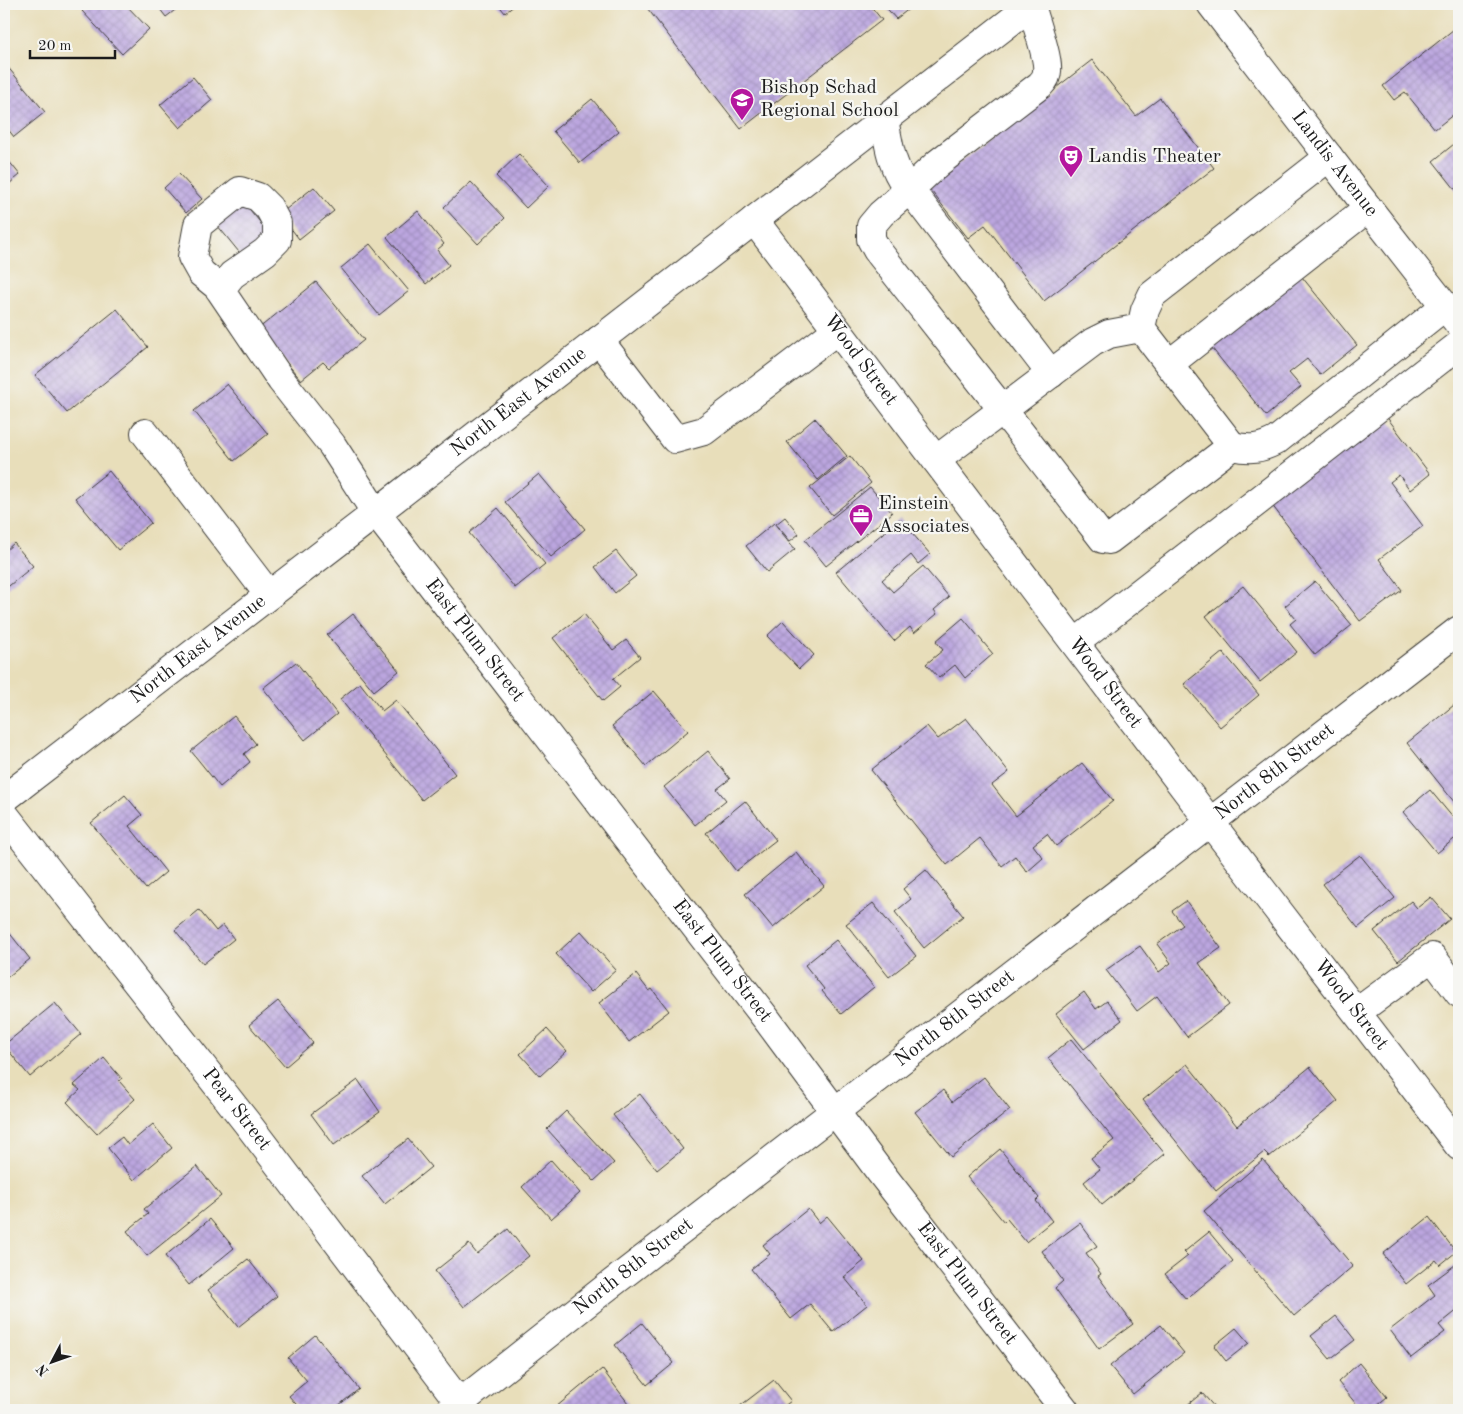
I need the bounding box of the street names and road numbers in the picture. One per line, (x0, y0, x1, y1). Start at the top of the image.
street label: Landis Avenue (1287, 107, 1381, 221)
street label: Wood Street (820, 311, 901, 410)
street label: North East Avenue (447, 344, 590, 461)
street label: East Plum Street (421, 575, 528, 706)
street label: North East Avenue (127, 591, 270, 708)
street label: Wood Street (1064, 634, 1146, 732)
street label: North 8th Street (1211, 720, 1338, 824)
street label: East Plum Street (668, 896, 775, 1026)
street label: Wood Street (1310, 956, 1392, 1054)
street label: North 8th Street (891, 967, 1019, 1071)
street label: Pear Street (198, 1065, 274, 1155)
street label: North 8th Street (570, 1214, 697, 1319)
street label: East Plum Street (913, 1219, 1021, 1349)

